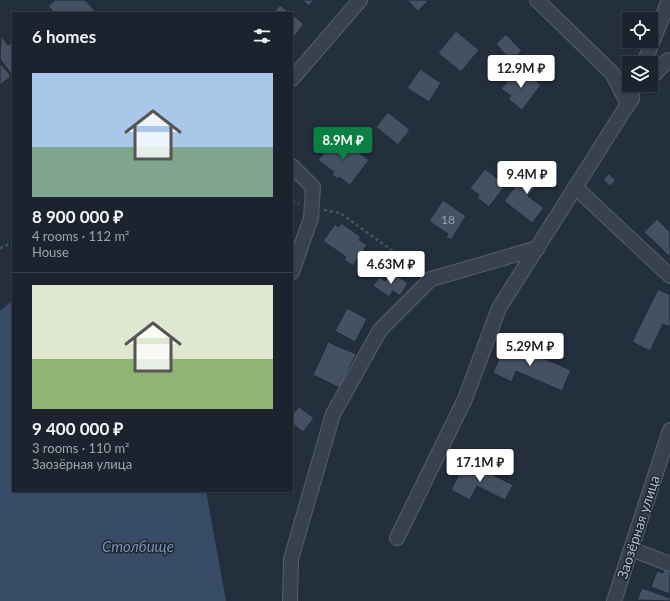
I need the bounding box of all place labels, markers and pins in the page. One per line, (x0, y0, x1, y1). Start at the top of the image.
pin: 12.9M ₽ (484, 55, 558, 89)
pin: 8.9M ₽ (310, 127, 376, 161)
pin: 9.4M ₽ (494, 161, 560, 195)
pin: 4.63M ₽ (354, 251, 428, 285)
pin: 5.29M ₽ (493, 333, 567, 367)
pin: 17.1M ₽ (443, 449, 517, 483)

